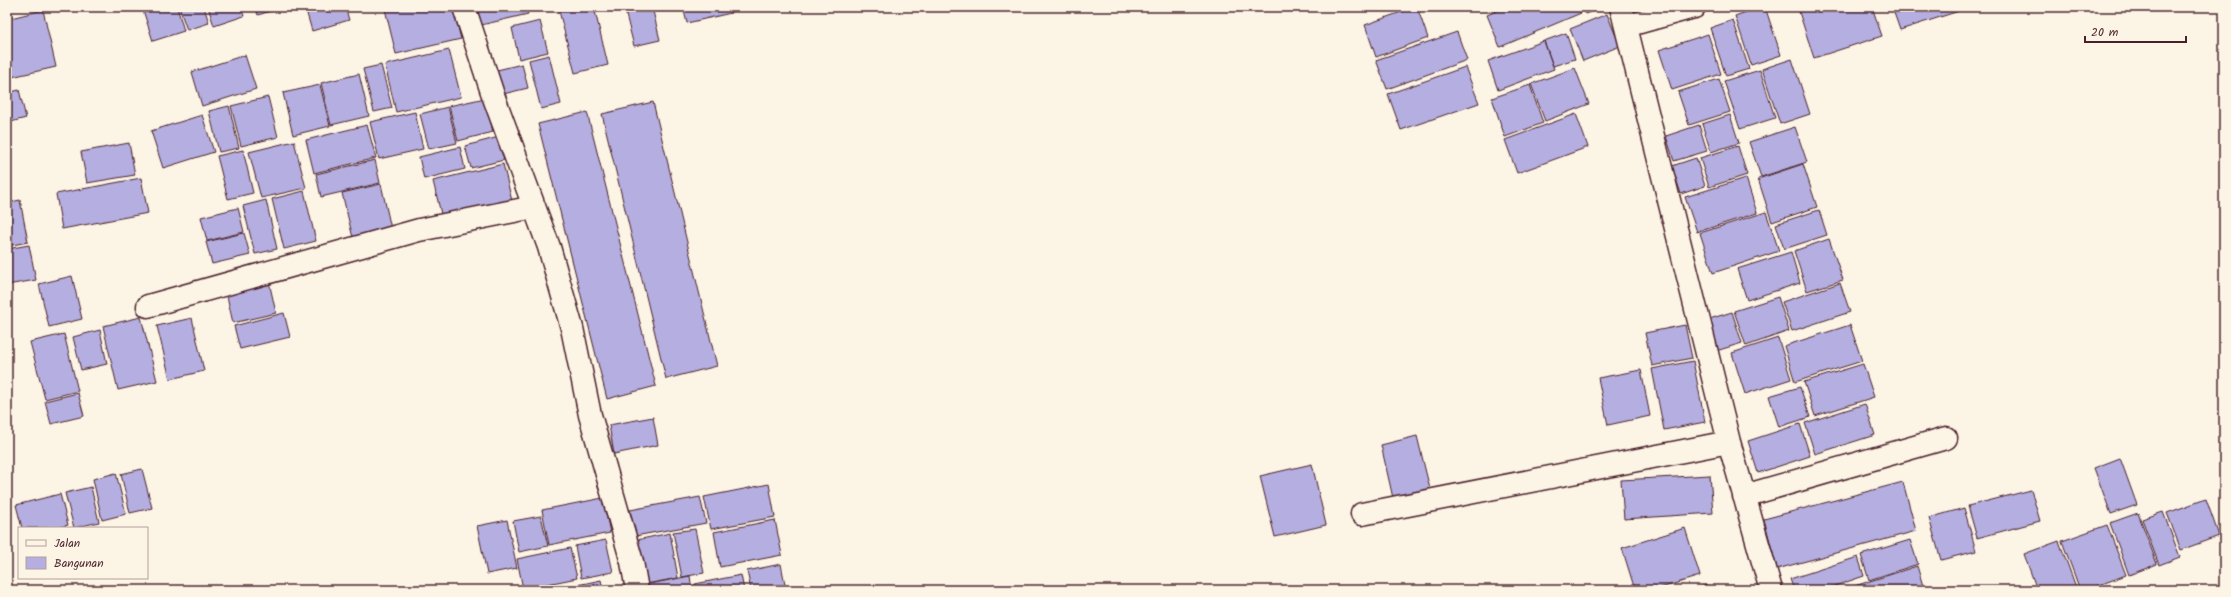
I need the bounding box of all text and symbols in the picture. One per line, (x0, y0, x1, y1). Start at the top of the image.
scale bar (2085, 18, 2186, 44)
text: 20 m (2091, 23, 2119, 42)
legend (18, 527, 148, 579)
text: Jalan (54, 534, 80, 553)
text: Bangunan (54, 554, 104, 573)

